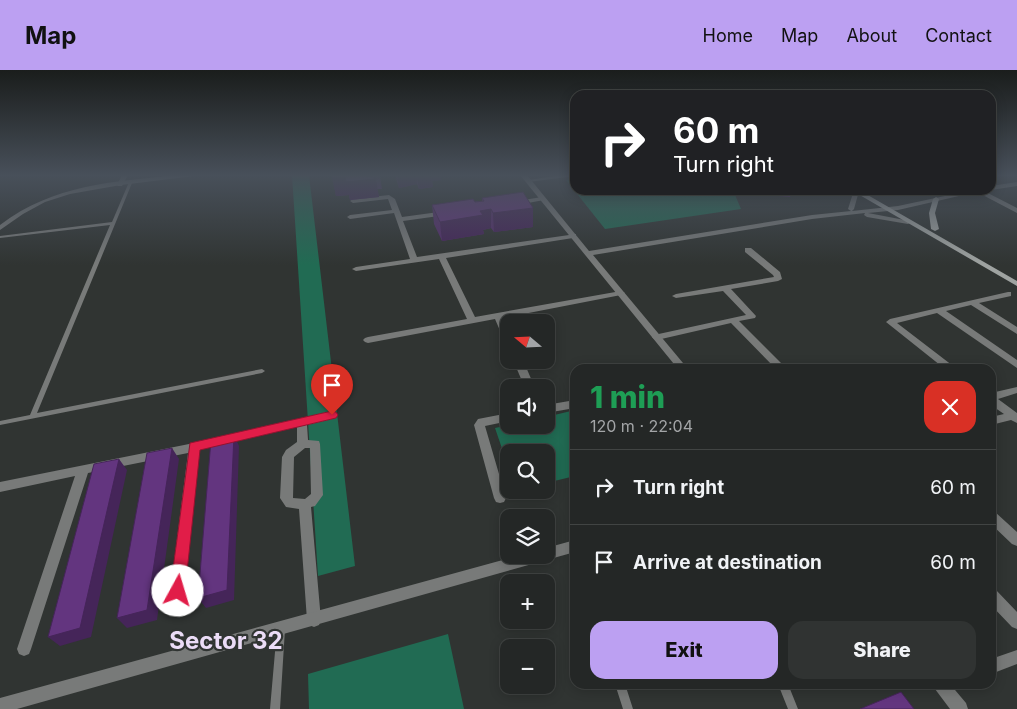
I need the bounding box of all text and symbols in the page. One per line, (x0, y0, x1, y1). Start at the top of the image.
text: Map (25, 21, 76, 50)
text: Home (703, 25, 753, 46)
text: Map (781, 25, 818, 46)
text: About (846, 25, 897, 46)
text: Contact (925, 25, 992, 46)
text: 60 m (673, 109, 760, 151)
icon: right (590, 110, 655, 175)
text: Turn right (673, 151, 774, 177)
north arrow (500, 314, 555, 369)
map controls (500, 314, 555, 694)
pin (311, 364, 353, 415)
icon: arrive (318, 371, 346, 399)
button: sound (500, 379, 555, 434)
text: 1 min (590, 379, 665, 415)
button: close (924, 381, 976, 433)
text: 120 m · 22:04 (590, 416, 693, 436)
button: search (500, 444, 555, 499)
icon: right (590, 473, 618, 501)
text: Turn right (633, 476, 724, 499)
text: 60 m (930, 476, 976, 499)
button: layers (500, 509, 555, 564)
icon: arrive (590, 548, 618, 576)
text: Arrive at destination (633, 551, 822, 574)
text: 60 m (930, 551, 976, 574)
position arrow (151, 564, 203, 616)
button: + (500, 574, 555, 629)
button: Exit (590, 621, 778, 679)
button: Share (788, 621, 976, 679)
district label: Sector 32 (169, 626, 283, 655)
button: − (500, 639, 555, 694)

